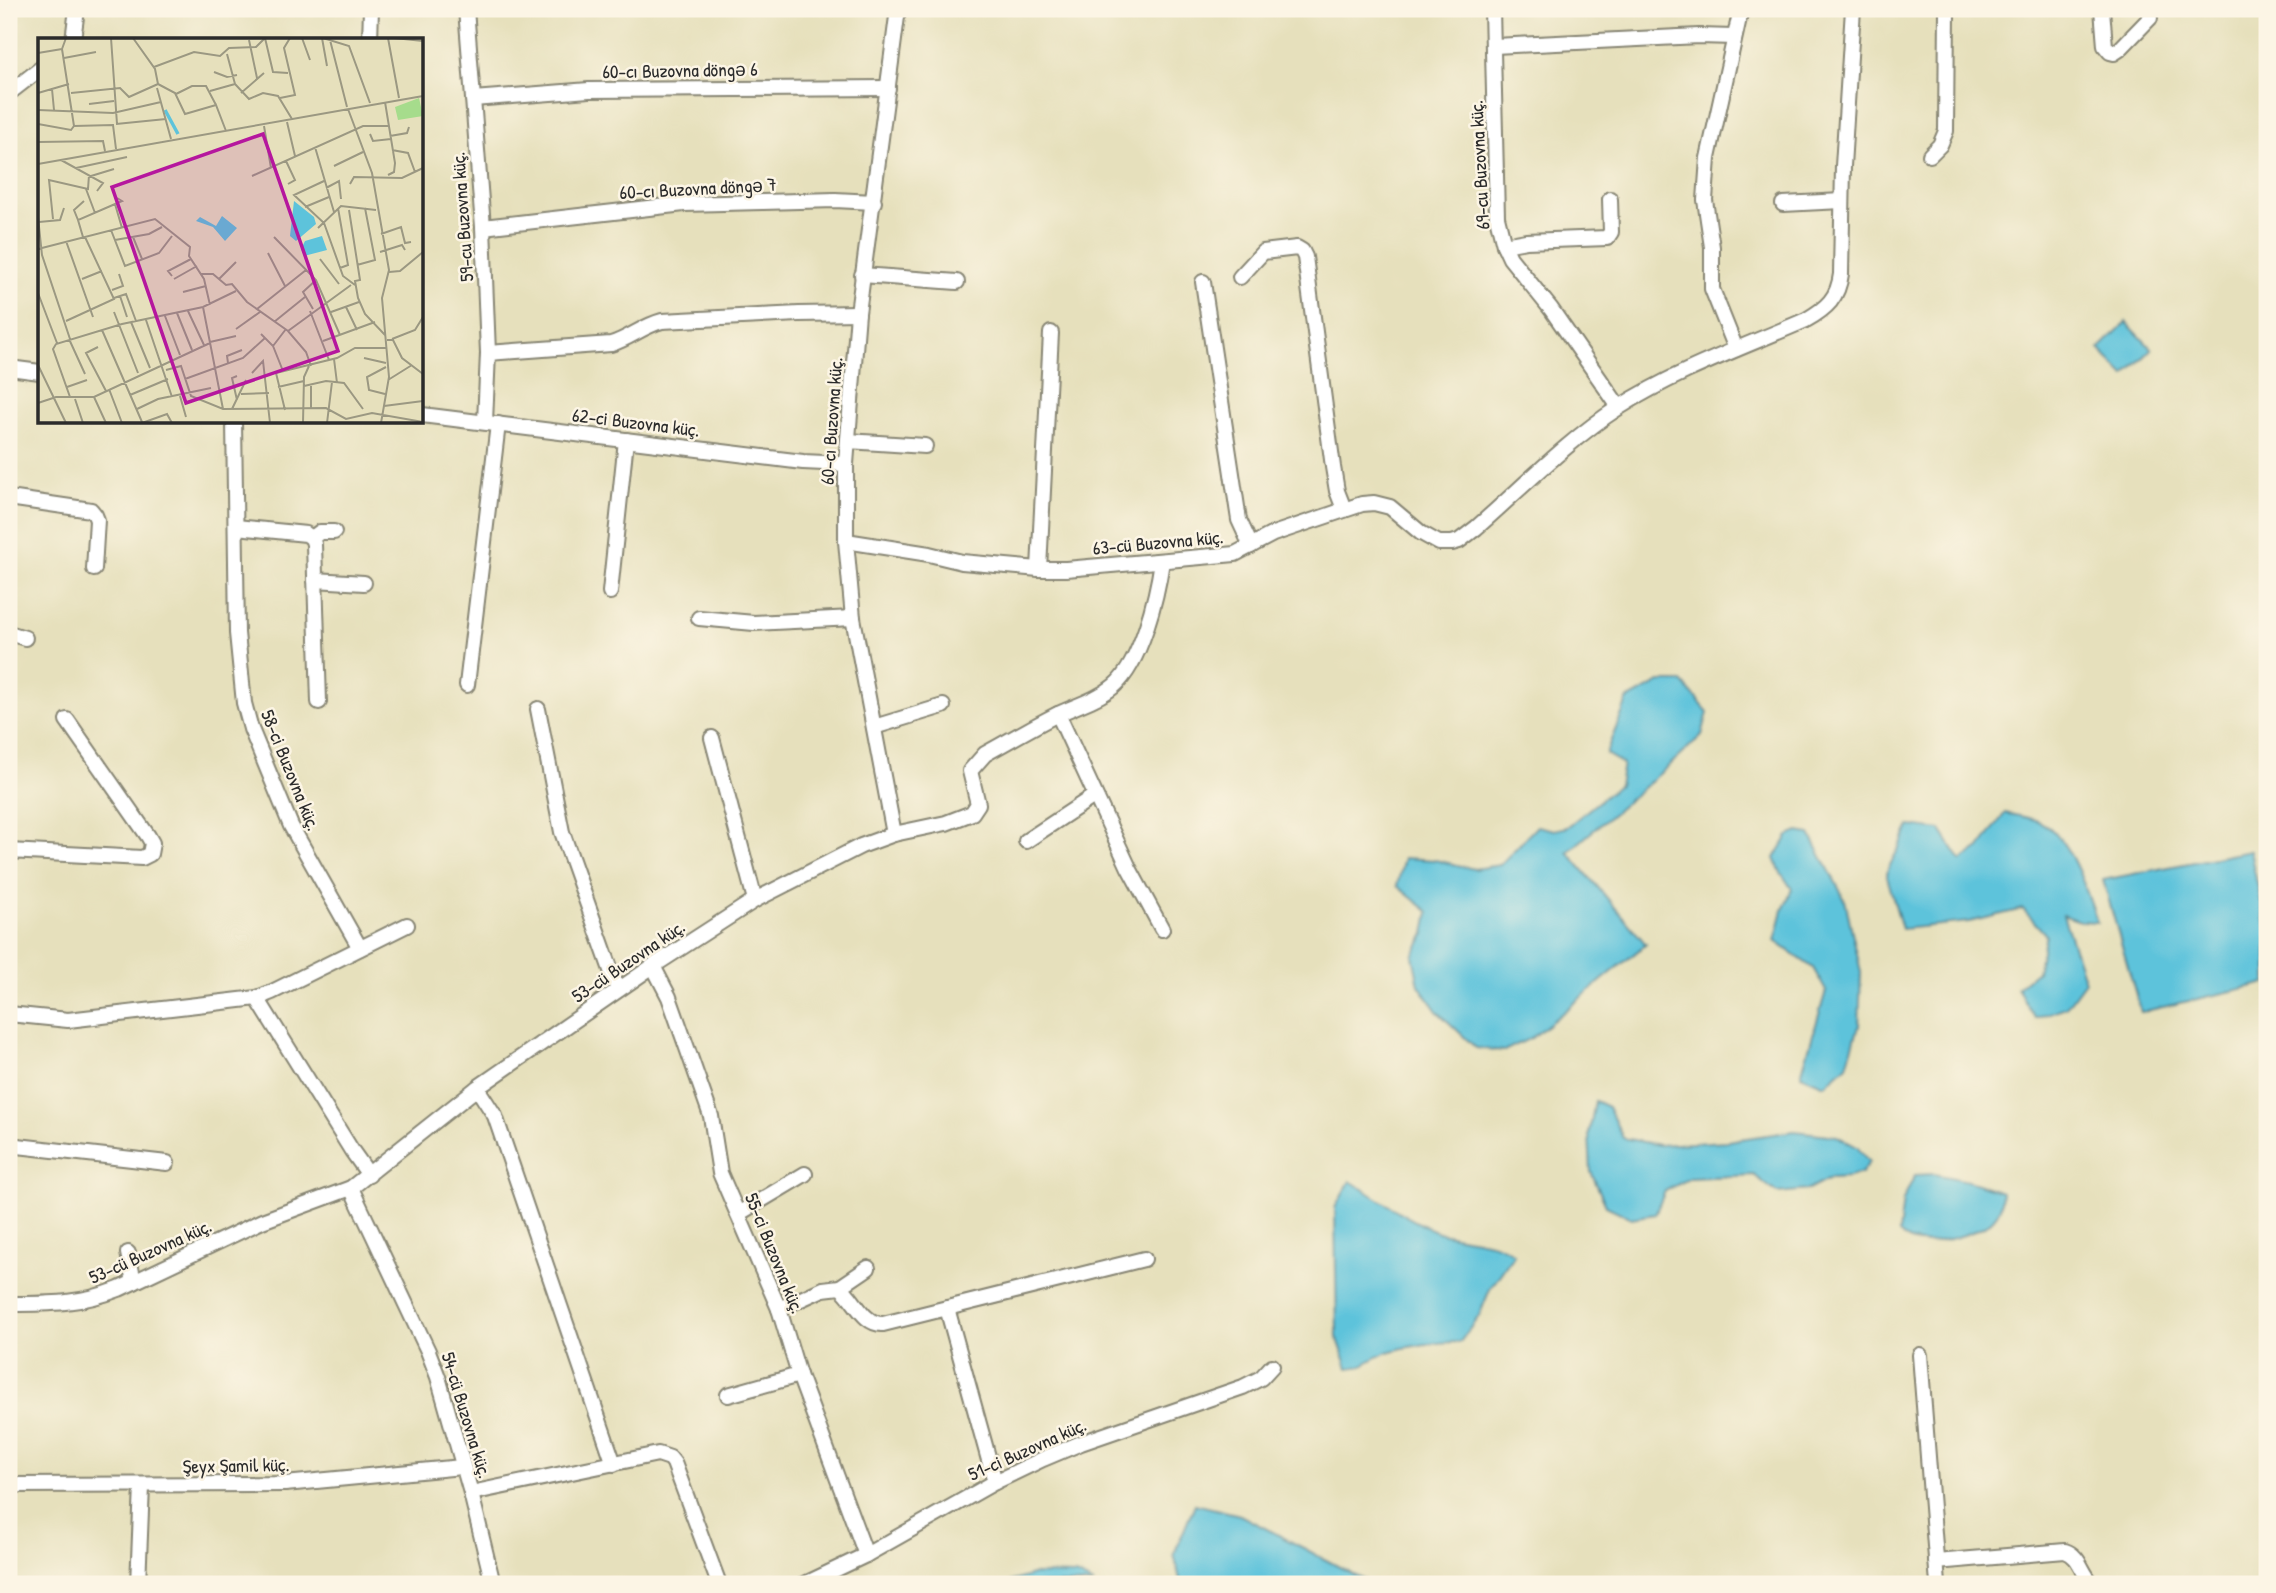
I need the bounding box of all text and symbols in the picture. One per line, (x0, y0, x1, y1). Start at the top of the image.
inset map (38, 38, 424, 424)
street label: 60-cı Buzovna döngə 6 (602, 56, 758, 84)
street label: 69-cu Buzovna küç. (1463, 100, 1495, 230)
street label: 59-cu Buzovna küç. (444, 151, 480, 283)
street label: 60-cı Buzovna döngə 7 (619, 171, 777, 205)
street label: 60-cı Buzovna küç. (814, 356, 848, 486)
street label: 62-ci Buzovna küç. (571, 401, 701, 443)
street label: 63-cü Buzovna küç. (1092, 523, 1224, 561)
street label: 58-ci Buzovna küç. (255, 706, 327, 834)
street label: 53-cü Buzovna küç. (566, 913, 690, 1009)
street label: 55-ci Buzovna küç. (739, 1189, 811, 1317)
street label: 53-cü Buzovna küç. (85, 1212, 215, 1290)
street label: 54-cü Buzovna küç. (436, 1349, 498, 1481)
street label: 51-ci Buzovna küç. (964, 1411, 1090, 1487)
street label: Şeyx Şamil küç. (182, 1451, 290, 1479)

